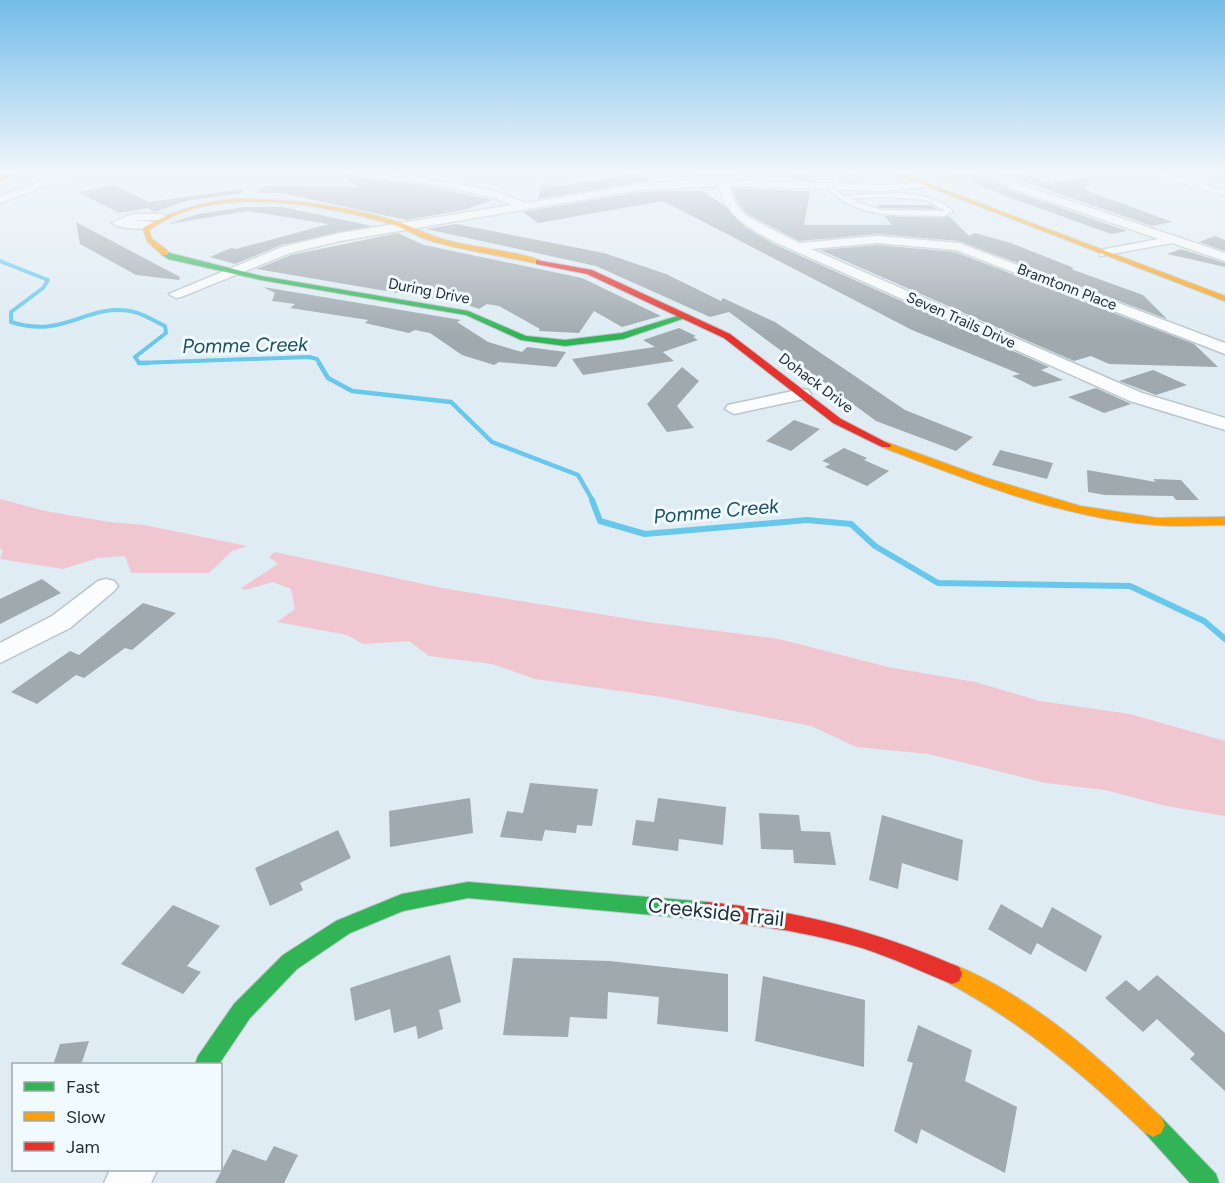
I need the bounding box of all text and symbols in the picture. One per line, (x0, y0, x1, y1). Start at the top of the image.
street label: Bramtonn Place (1015, 260, 1119, 314)
street label: During Drive (387, 274, 471, 308)
street label: Seven Trails Drive (904, 288, 1018, 352)
water label: Pomme Creek (182, 332, 309, 358)
street label: Dohack Drive (775, 349, 857, 417)
water label: Pomme Creek (652, 493, 781, 528)
street label: Creekside Trail (647, 892, 785, 931)
legend (12, 1063, 222, 1171)
text: Fast (66, 1076, 100, 1098)
text: Slow (66, 1106, 105, 1128)
text: Jam (66, 1136, 100, 1158)

